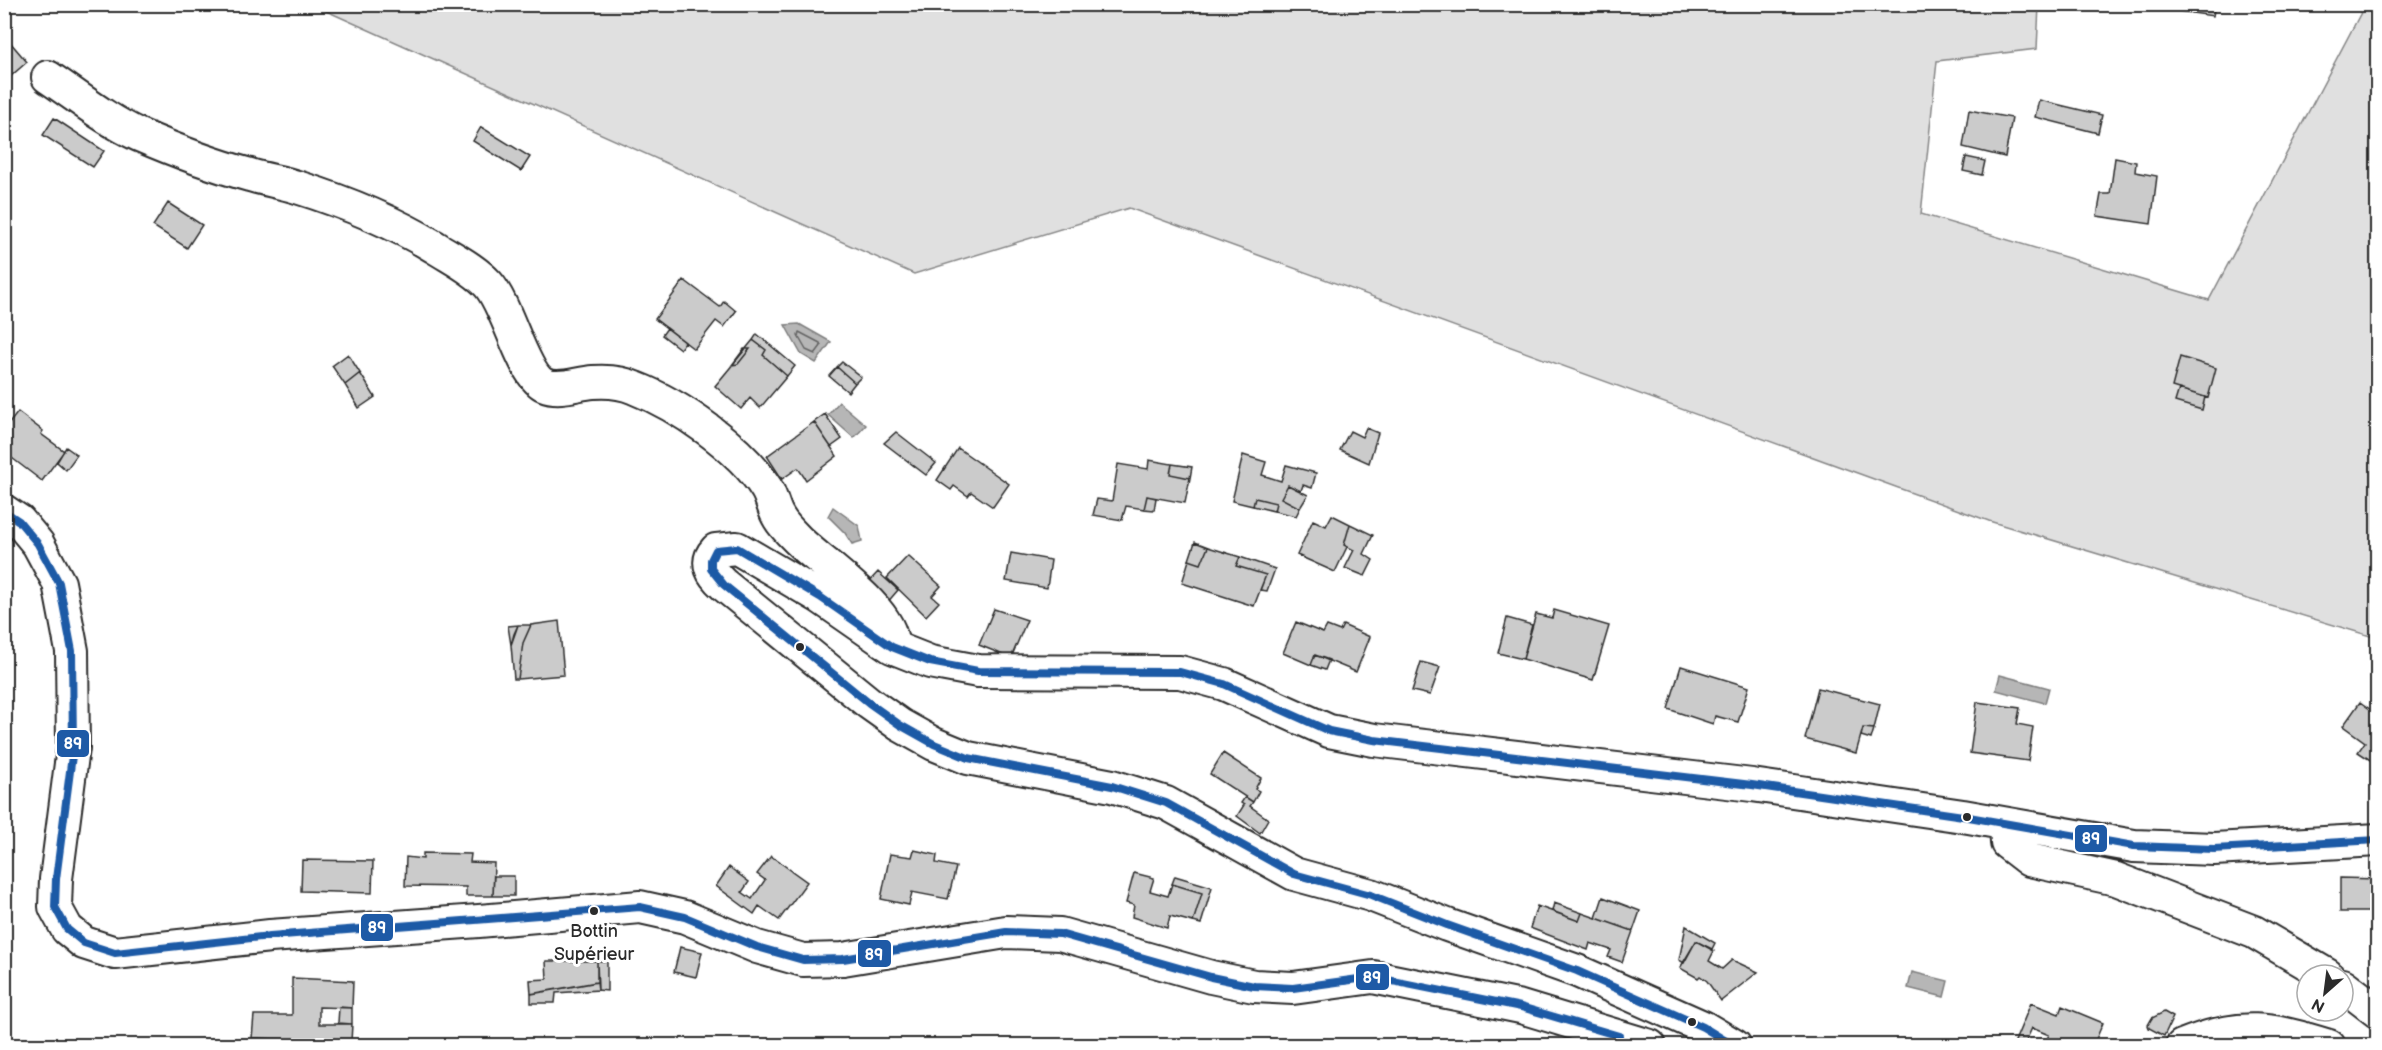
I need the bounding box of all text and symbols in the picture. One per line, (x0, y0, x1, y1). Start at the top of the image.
unlabelled marker (794, 641, 806, 653)
line badge: 89 (56, 729, 90, 758)
text: 89 (64, 735, 83, 754)
unlabelled marker (1961, 811, 1973, 823)
line badge: 89 (2074, 824, 2108, 853)
text: 89 (2082, 830, 2101, 849)
marker: Bottin Supérieur (588, 905, 600, 917)
line badge: 89 (360, 913, 394, 942)
text: 89 (368, 919, 387, 938)
place label: Bottin Supérieur (554, 921, 635, 965)
line badge: 89 (857, 939, 892, 968)
text: 89 (865, 946, 884, 965)
line badge: 89 (1355, 963, 1390, 991)
north arrow (2295, 963, 2355, 1023)
text: 89 (1363, 969, 1382, 988)
text: N (2309, 994, 2328, 1016)
unlabelled marker (1686, 1016, 1698, 1028)

